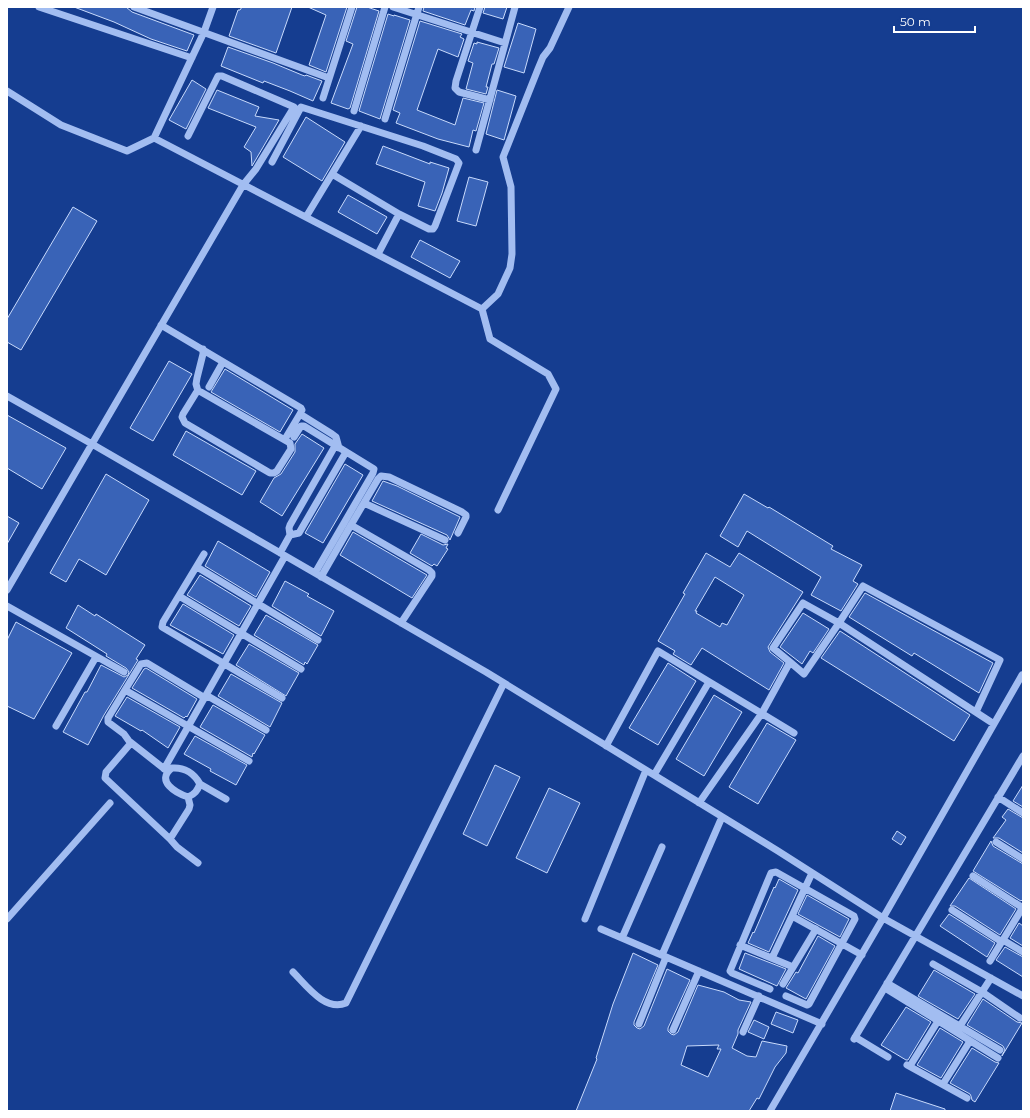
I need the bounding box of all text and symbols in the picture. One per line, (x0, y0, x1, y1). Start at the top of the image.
scale bar (894, 8, 975, 34)
text: 50 m (900, 14, 931, 29)

